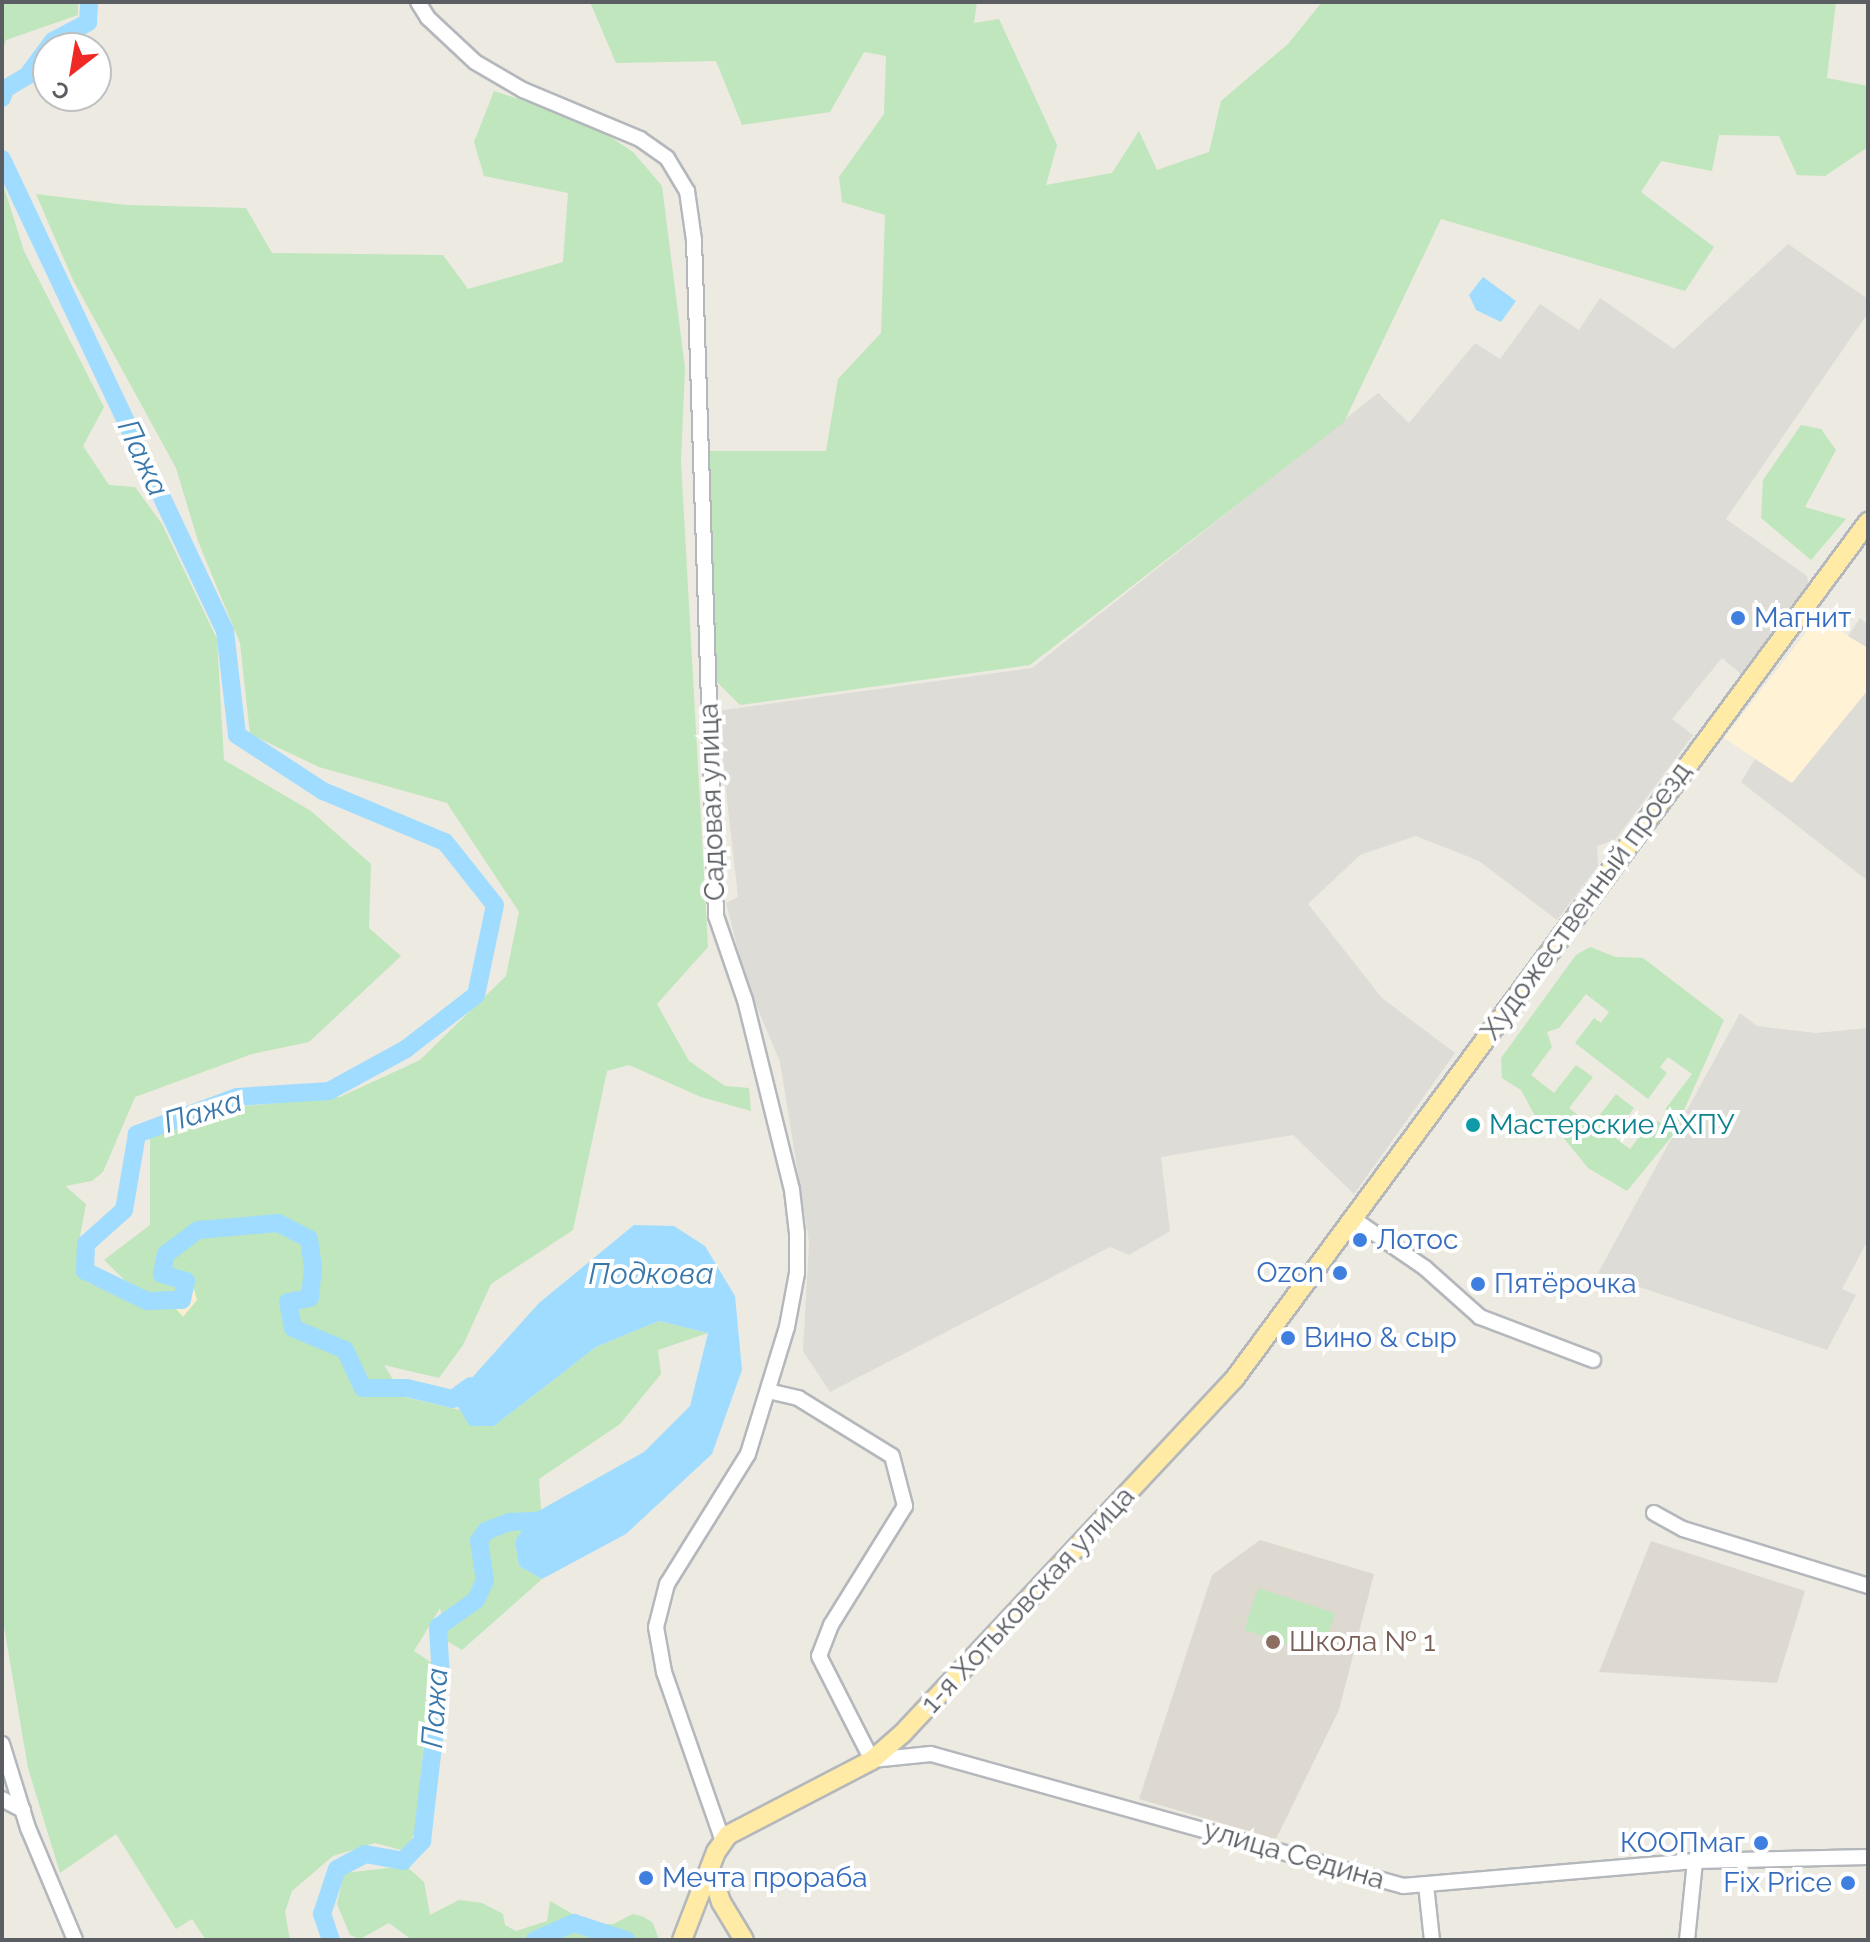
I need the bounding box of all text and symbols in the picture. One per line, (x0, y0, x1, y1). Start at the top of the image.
north arrow (32, 32, 112, 112)
text: С (48, 76, 74, 106)
water label: Пажа (110, 414, 176, 502)
place label: Магнит (1754, 601, 1851, 635)
marker: Магнит (1729, 609, 1747, 627)
street label: Садовая улица (692, 702, 732, 902)
street label: Художественный проезд (1474, 756, 1698, 1046)
water label: Пажа (159, 1083, 247, 1141)
place label: Мастерские АХПУ (1489, 1108, 1735, 1142)
marker: Мастерские АХПУ (1464, 1116, 1482, 1134)
place label: Лотос (1376, 1223, 1458, 1257)
marker: Лотос (1351, 1231, 1369, 1249)
water label: Подкова (588, 1256, 714, 1292)
place label: Ozon (1257, 1256, 1324, 1290)
marker: Ozon (1331, 1264, 1349, 1282)
place label: Пятёрочка (1494, 1267, 1636, 1301)
marker: Пятёрочка (1469, 1275, 1487, 1293)
place label: Вино & сыр (1304, 1321, 1457, 1355)
marker: Вино & сыр (1279, 1329, 1297, 1347)
street label: 1-я Хотьковская улица (914, 1480, 1142, 1720)
place label: Школа № 1 (1289, 1625, 1435, 1659)
marker: Школа № 1 (1264, 1633, 1282, 1651)
water label: Пажа (414, 1667, 456, 1749)
street label: улица Седина (1200, 1813, 1388, 1897)
place label: КООПмаг (1620, 1826, 1745, 1860)
marker: КООПмаг (1752, 1834, 1770, 1852)
place label: Мечта прораба (662, 1861, 868, 1895)
place label: Fix Price (1723, 1866, 1832, 1900)
marker: Мечта прораба (637, 1869, 655, 1887)
marker: Fix Price (1839, 1874, 1857, 1892)

